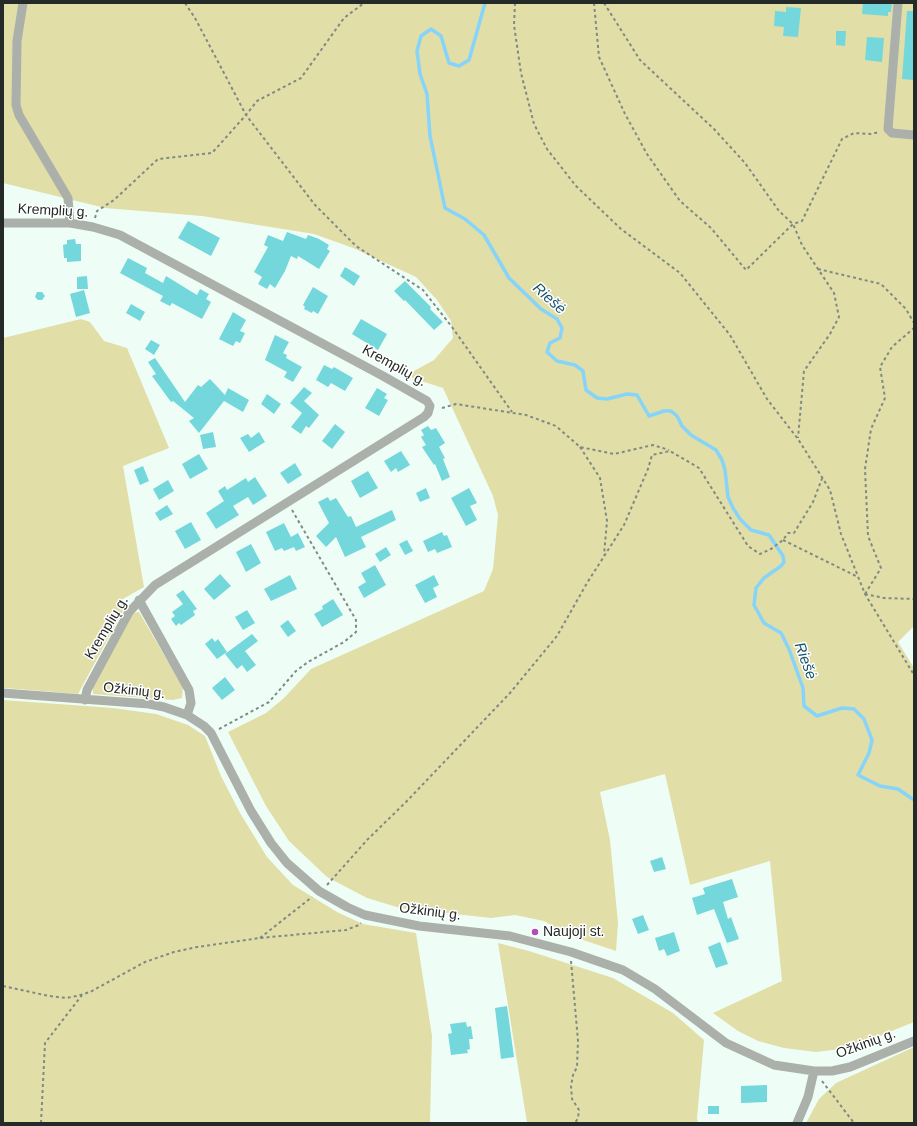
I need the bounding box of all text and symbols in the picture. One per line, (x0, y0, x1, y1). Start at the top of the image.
street label: Kremplių g. (17, 201, 89, 221)
water label: Riešė (529, 279, 569, 319)
street label: Kremplių g. (359, 341, 429, 391)
street label: Kremplių g. (82, 593, 132, 663)
water label: Riešė (790, 640, 820, 682)
street label: Ožkinių g. (102, 679, 166, 703)
street label: Ožkinių g. (398, 900, 462, 924)
place label: Naujoji st. (543, 924, 604, 940)
marker: Naujoji st. (530, 927, 540, 937)
street label: Ožkinių g. (834, 1025, 898, 1063)

